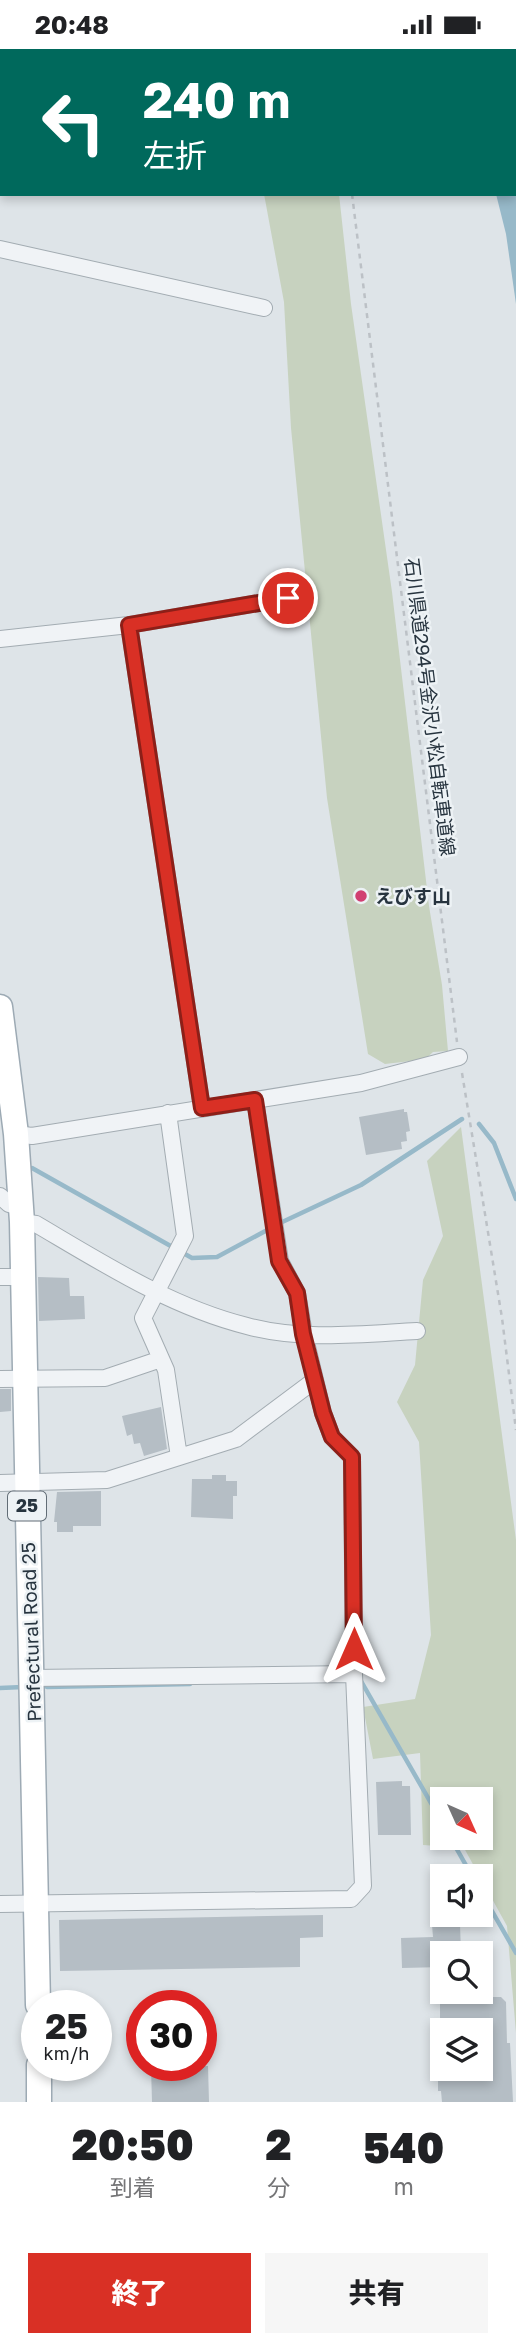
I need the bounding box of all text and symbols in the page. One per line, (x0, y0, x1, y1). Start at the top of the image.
text: 20:48 (35, 9, 109, 40)
text: 240 m (143, 70, 291, 129)
icon: left (28, 77, 119, 168)
text: 左折 (143, 136, 207, 174)
street label: 石川県道294号金沢小松自転車道線 (401, 557, 460, 857)
pin (258, 568, 318, 628)
icon: arrive (269, 579, 307, 617)
place label: えびす山 (375, 884, 451, 907)
marker: えびす山 (353, 888, 369, 904)
road number: 25 (8, 1491, 46, 1521)
street label: Prefectural Road 25 (16, 1542, 45, 1722)
position arrow (317, 1612, 391, 1686)
north arrow (430, 1787, 494, 1850)
map controls (430, 1787, 493, 2081)
button: sound (430, 1864, 493, 1927)
button: search (430, 1941, 493, 2004)
speed limit sign: 30 (126, 1990, 217, 2081)
text: 25 (45, 2005, 88, 2047)
button: layers (430, 2018, 493, 2081)
text: km/h (44, 2042, 89, 2064)
text: 20:50 (72, 2119, 194, 2169)
text: 2 (265, 2119, 291, 2169)
text: 540 (363, 2122, 444, 2172)
text: m (394, 2172, 414, 2200)
text: 到着 (110, 2173, 156, 2201)
text: 分 (267, 2173, 290, 2201)
button: 終了 (28, 2253, 251, 2333)
button: 共有 (265, 2253, 488, 2333)

